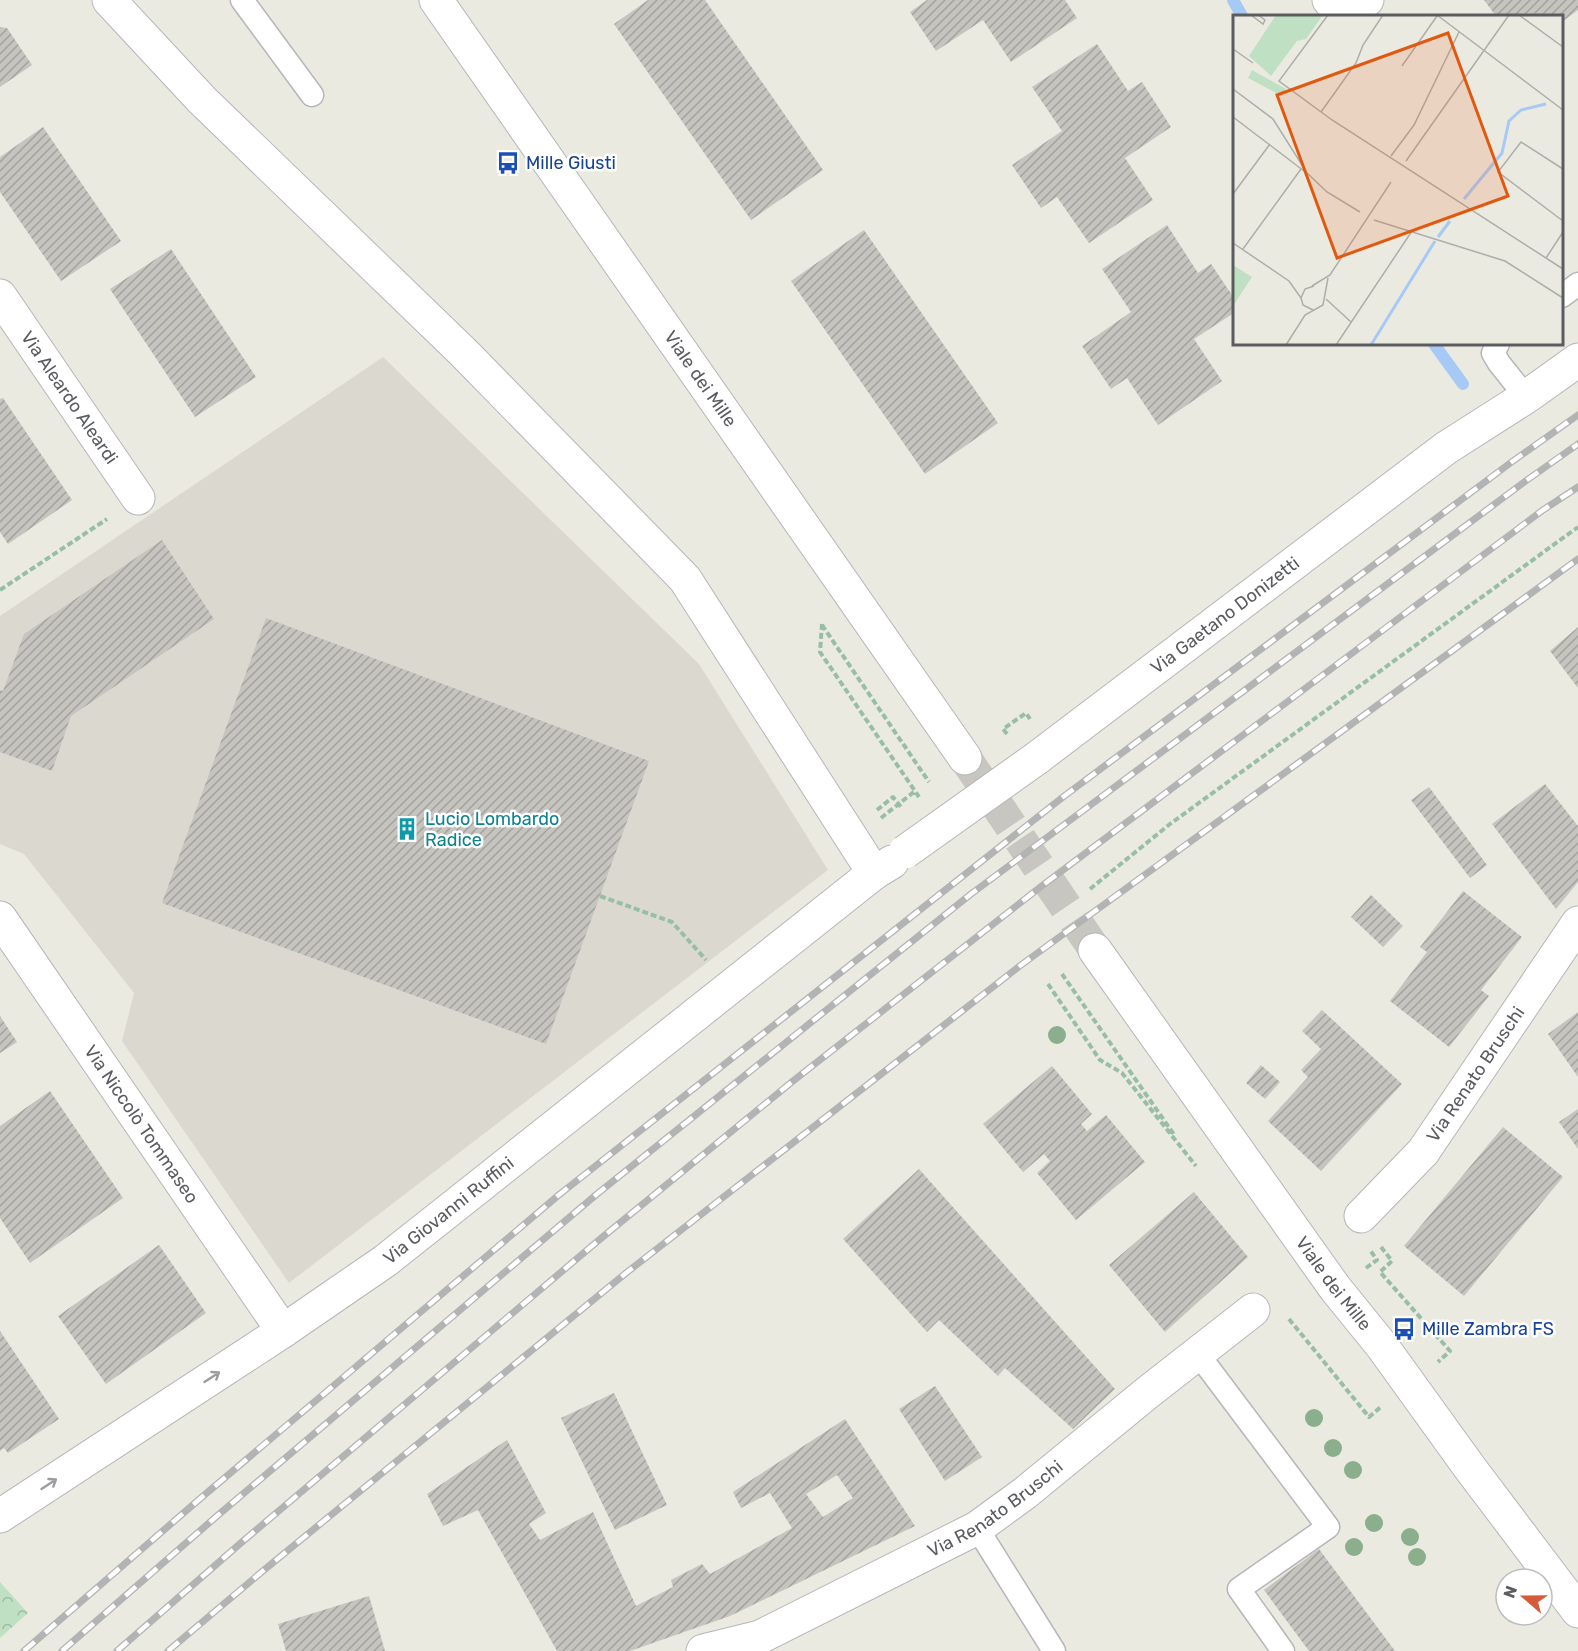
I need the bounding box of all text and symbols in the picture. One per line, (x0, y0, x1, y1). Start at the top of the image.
inset map (1233, 15, 1563, 345)
bus stop icon: Mille Giusti (495, 150, 521, 176)
place label: Mille Giusti (526, 152, 616, 174)
street label: Via Aleardo Aleardi (16, 327, 123, 468)
street label: Viale dei Mille (659, 327, 741, 431)
street label: Via Gaetano Donizetti (1146, 552, 1304, 679)
place label: Lucio Lombardo Radice (425, 808, 559, 851)
building icon: Lucio Lombardo Radice (394, 816, 420, 842)
street label: Via Renato Bruschi (1422, 1002, 1529, 1146)
street label: Via Niccolò Tommaseo (79, 1041, 203, 1208)
street label: Via Giovanni Ruffini (379, 1152, 518, 1269)
street label: Viale dei Mille (1291, 1232, 1376, 1335)
bus stop icon: Mille Zambra FS (1391, 1316, 1417, 1342)
place label: Mille Zambra FS (1422, 1318, 1554, 1340)
one-way arrow (203, 1371, 220, 1383)
street label: Via Renato Bruschi (924, 1456, 1067, 1562)
one-way arrow (40, 1478, 57, 1490)
north arrow (1494, 1567, 1554, 1627)
text: N (1499, 1583, 1521, 1601)

